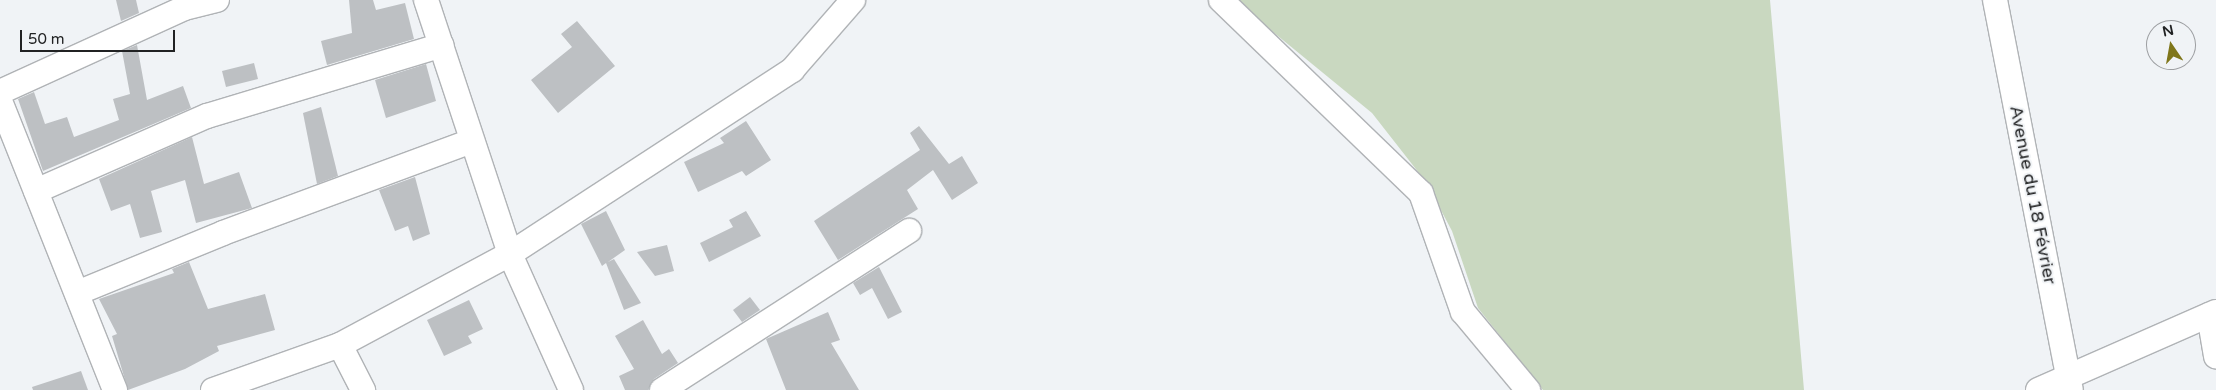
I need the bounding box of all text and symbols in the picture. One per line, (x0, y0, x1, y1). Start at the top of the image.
scale bar (22, 20, 178, 52)
north arrow (2146, 20, 2196, 70)
text: N (2161, 21, 2175, 40)
text: 50 m (28, 30, 65, 48)
street label: Avenue du 18 Février (2005, 104, 2061, 286)

